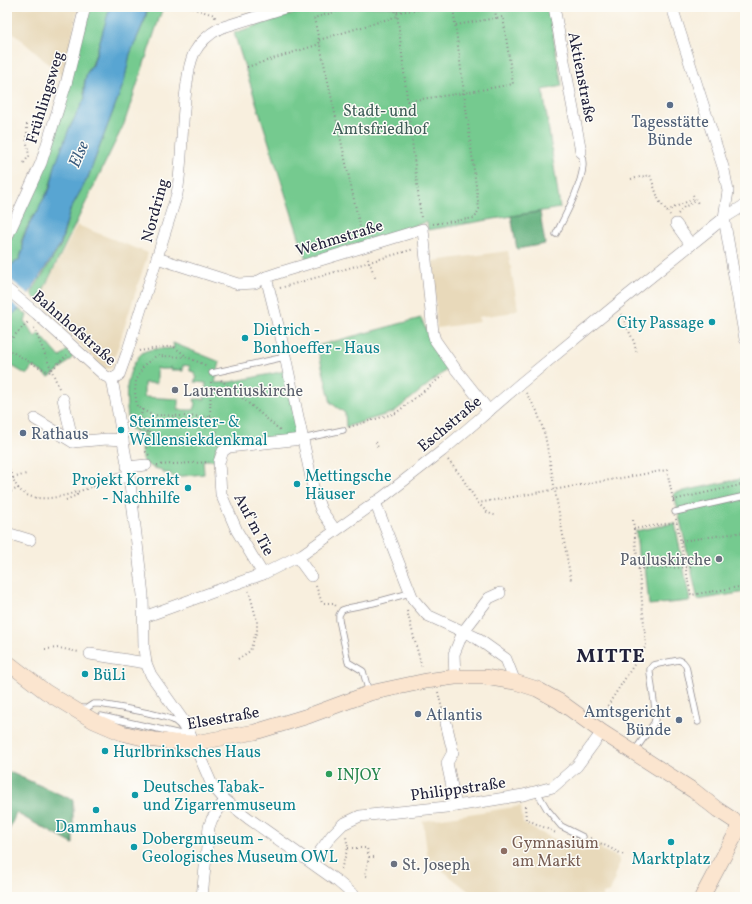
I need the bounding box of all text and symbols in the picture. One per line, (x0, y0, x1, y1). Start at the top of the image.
street label: Aktienstraße (561, 30, 601, 125)
street label: Frühlingsweg (21, 49, 70, 147)
marker: Tagesstätte Bünde (665, 100, 675, 110)
park label: Stadt- und Amtsfriedhof (332, 101, 429, 141)
place label: Tagesstätte Bünde (631, 112, 709, 152)
water label: Else (64, 137, 95, 171)
street label: Nordring (137, 176, 175, 245)
street label: Wehmstraße (293, 215, 386, 263)
street label: Bahnhofstraße (27, 286, 120, 371)
place label: City Passage (617, 313, 704, 335)
marker: City Passage (707, 317, 717, 327)
place label: Dietrich - Bonhoeffer - Haus (253, 320, 380, 360)
marker: Dietrich - Bonhoeffer - Haus (240, 333, 250, 343)
place label: Laurentiuskirche (183, 381, 303, 403)
marker: Laurentiuskirche (170, 385, 180, 395)
street label: Eschstraße (414, 391, 487, 458)
place label: Steinmeister- & Wellensiekdenkmal (129, 412, 268, 452)
place label: Rathaus (31, 424, 89, 446)
marker: Steinmeister- & Wellensiekdenkmal (116, 425, 126, 435)
marker: Rathaus (18, 428, 28, 438)
place label: Mettingsche Häuser (305, 466, 392, 506)
place label: Projekt Korrekt - Nachhilfe (72, 470, 180, 510)
marker: Mettingsche Häuser (292, 479, 302, 489)
marker: Projekt Korrekt - Nachhilfe (183, 483, 193, 493)
street label: Auf'm Tie (228, 490, 279, 560)
place label: Pauluskirche (620, 550, 711, 572)
marker: Pauluskirche (714, 554, 724, 564)
district label: MITTE (576, 643, 646, 671)
place label: BüLi (93, 665, 126, 687)
marker: BüLi (80, 669, 90, 679)
street label: Elsestraße (185, 702, 261, 736)
place label: Amtsgericht Bünde (584, 702, 671, 742)
place label: Atlantis (426, 705, 482, 727)
marker: Atlantis (413, 709, 423, 719)
marker: Amtsgericht Bünde (674, 715, 684, 725)
place label: Hurlbrinksches Haus (113, 742, 261, 764)
marker: Hurlbrinksches Haus (100, 746, 110, 756)
place label: INJOY (337, 765, 381, 787)
marker: INJOY (324, 769, 334, 779)
street label: Philippstraße (409, 772, 507, 808)
place label: Deutsches Tabak- und Zigarrenmuseum (143, 777, 296, 817)
marker: Deutsches Tabak- und Zigarrenmuseum (130, 790, 140, 800)
marker: Dammhaus (91, 805, 101, 815)
place label: Dammhaus (55, 817, 137, 839)
place label: Dobergmuseum - Geologisches Museum OWL (142, 829, 338, 869)
place label: Gymnasium am Markt (512, 833, 599, 873)
marker: Marktplatz (666, 837, 676, 847)
marker: Dobergmuseum - Geologisches Museum OWL (129, 842, 139, 852)
marker: Gymnasium am Markt (499, 846, 509, 856)
place label: Marktplatz (631, 849, 711, 871)
place label: St. Joseph (402, 855, 470, 877)
marker: St. Joseph (389, 859, 399, 869)

